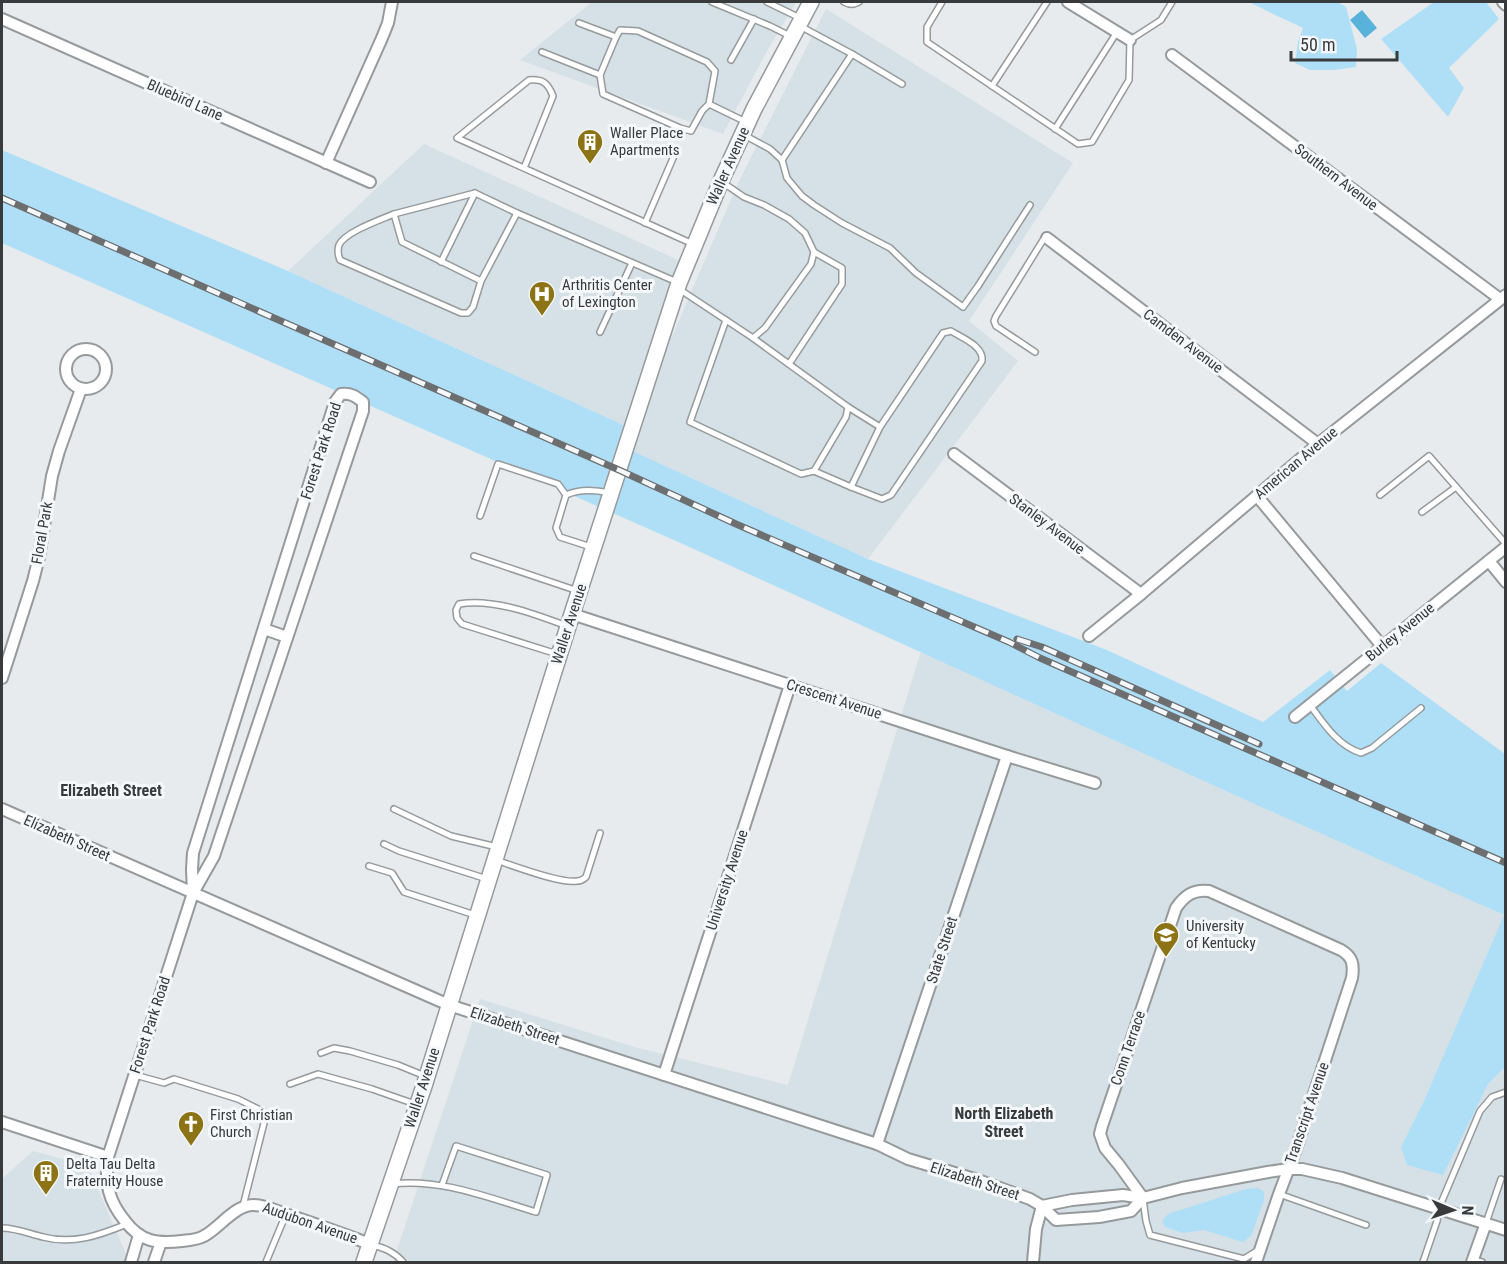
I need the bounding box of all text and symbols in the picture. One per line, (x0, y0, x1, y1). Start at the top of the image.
scale bar (1291, 24, 1398, 62)
text: 50 m (1300, 34, 1335, 55)
street label: Bluebird Lane (144, 75, 226, 125)
place label: Waller Place Apartments (610, 124, 683, 159)
street label: Waller Avenue (703, 124, 753, 208)
building icon: Waller Place Apartments (575, 127, 605, 165)
street label: Southern Avenue (1291, 140, 1381, 214)
place label: Arthritis Center of Lexington (562, 276, 653, 311)
hospital icon: Arthritis Center of Lexington (527, 279, 557, 317)
street label: Camden Avenue (1140, 305, 1226, 377)
street label: Forest Park Road (297, 400, 345, 502)
street label: American Avenue (1251, 423, 1341, 503)
street label: Stanley Avenue (1006, 490, 1088, 558)
street label: Floral Park (28, 500, 56, 566)
street label: Waller Avenue (548, 582, 590, 666)
street label: Burley Avenue (1362, 599, 1438, 665)
street label: Crescent Avenue (784, 675, 884, 723)
district label: Elizabeth Street (60, 781, 162, 800)
street label: Elizabeth Street (21, 811, 113, 865)
street label: University Avenue (702, 827, 752, 933)
street label: State Street (923, 914, 961, 986)
place label: University of Kentucky (1186, 917, 1256, 952)
school or university icon: University of Kentucky (1151, 920, 1181, 958)
street label: Forest Park Road (126, 974, 174, 1076)
street label: Elizabeth Street (468, 1003, 562, 1049)
street label: Conn Terrace (1107, 1008, 1149, 1088)
street label: Waller Avenue (401, 1046, 443, 1130)
street label: Transcript Avenue (1281, 1060, 1333, 1166)
district label: North Elizabeth Street (955, 1104, 1054, 1141)
place label: First Christian Church (210, 1106, 293, 1141)
church icon: First Christian Church (176, 1109, 206, 1147)
place label: Delta Tau Delta Fraternity House (66, 1155, 163, 1190)
building icon: Delta Tau Delta Fraternity House (31, 1158, 61, 1196)
street label: Elizabeth Street (928, 1158, 1022, 1204)
north arrow (1423, 1180, 1483, 1240)
street label: Audubon Avenue (260, 1198, 360, 1248)
text: N (1458, 1205, 1477, 1216)

